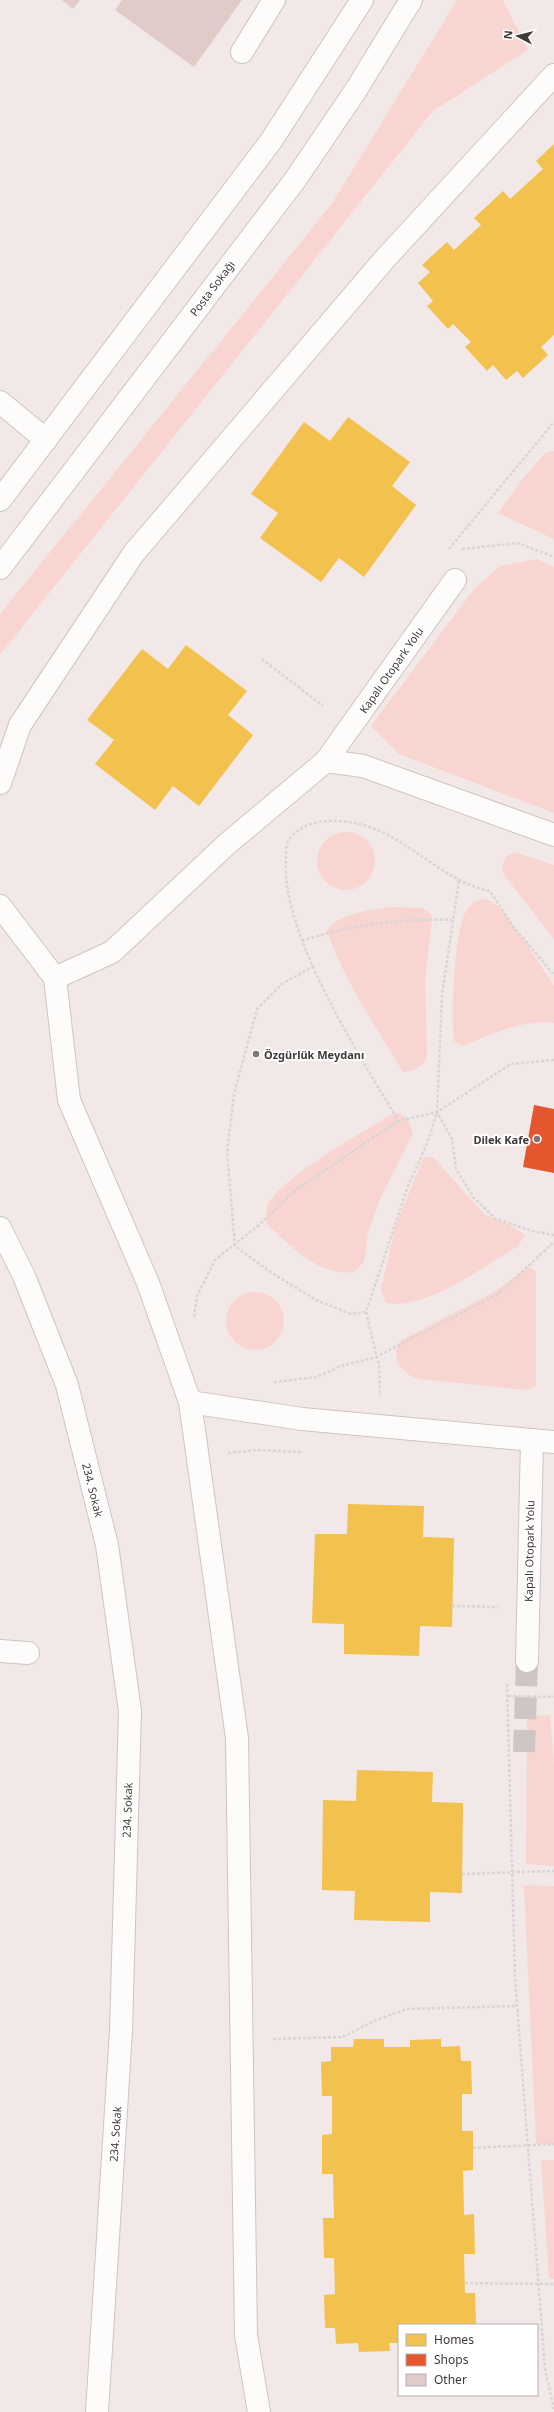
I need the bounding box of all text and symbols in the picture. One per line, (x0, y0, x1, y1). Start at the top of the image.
north arrow (498, 16, 538, 56)
text: N (500, 29, 516, 40)
street label: Posta Sokağı (186, 257, 238, 319)
street label: Kapalı Otopark Yolu (356, 624, 426, 716)
place label: Özgürlük Meydanı (264, 1047, 364, 1062)
marker: Özgürlük Meydanı (251, 1049, 261, 1059)
place label: Dilek Kafe (473, 1132, 529, 1147)
marker: Dilek Kafe (532, 1134, 542, 1144)
street label: 234. Sokak (79, 1461, 107, 1519)
street label: Kapalı Otopark Yolu (521, 1500, 537, 1602)
street label: 234. Sokak (119, 1782, 135, 1838)
street label: 234. Sokak (106, 2106, 124, 2162)
legend (398, 2324, 538, 2396)
text: Homes (434, 2331, 474, 2348)
text: Shops (434, 2351, 469, 2368)
text: Other (434, 2371, 467, 2388)

